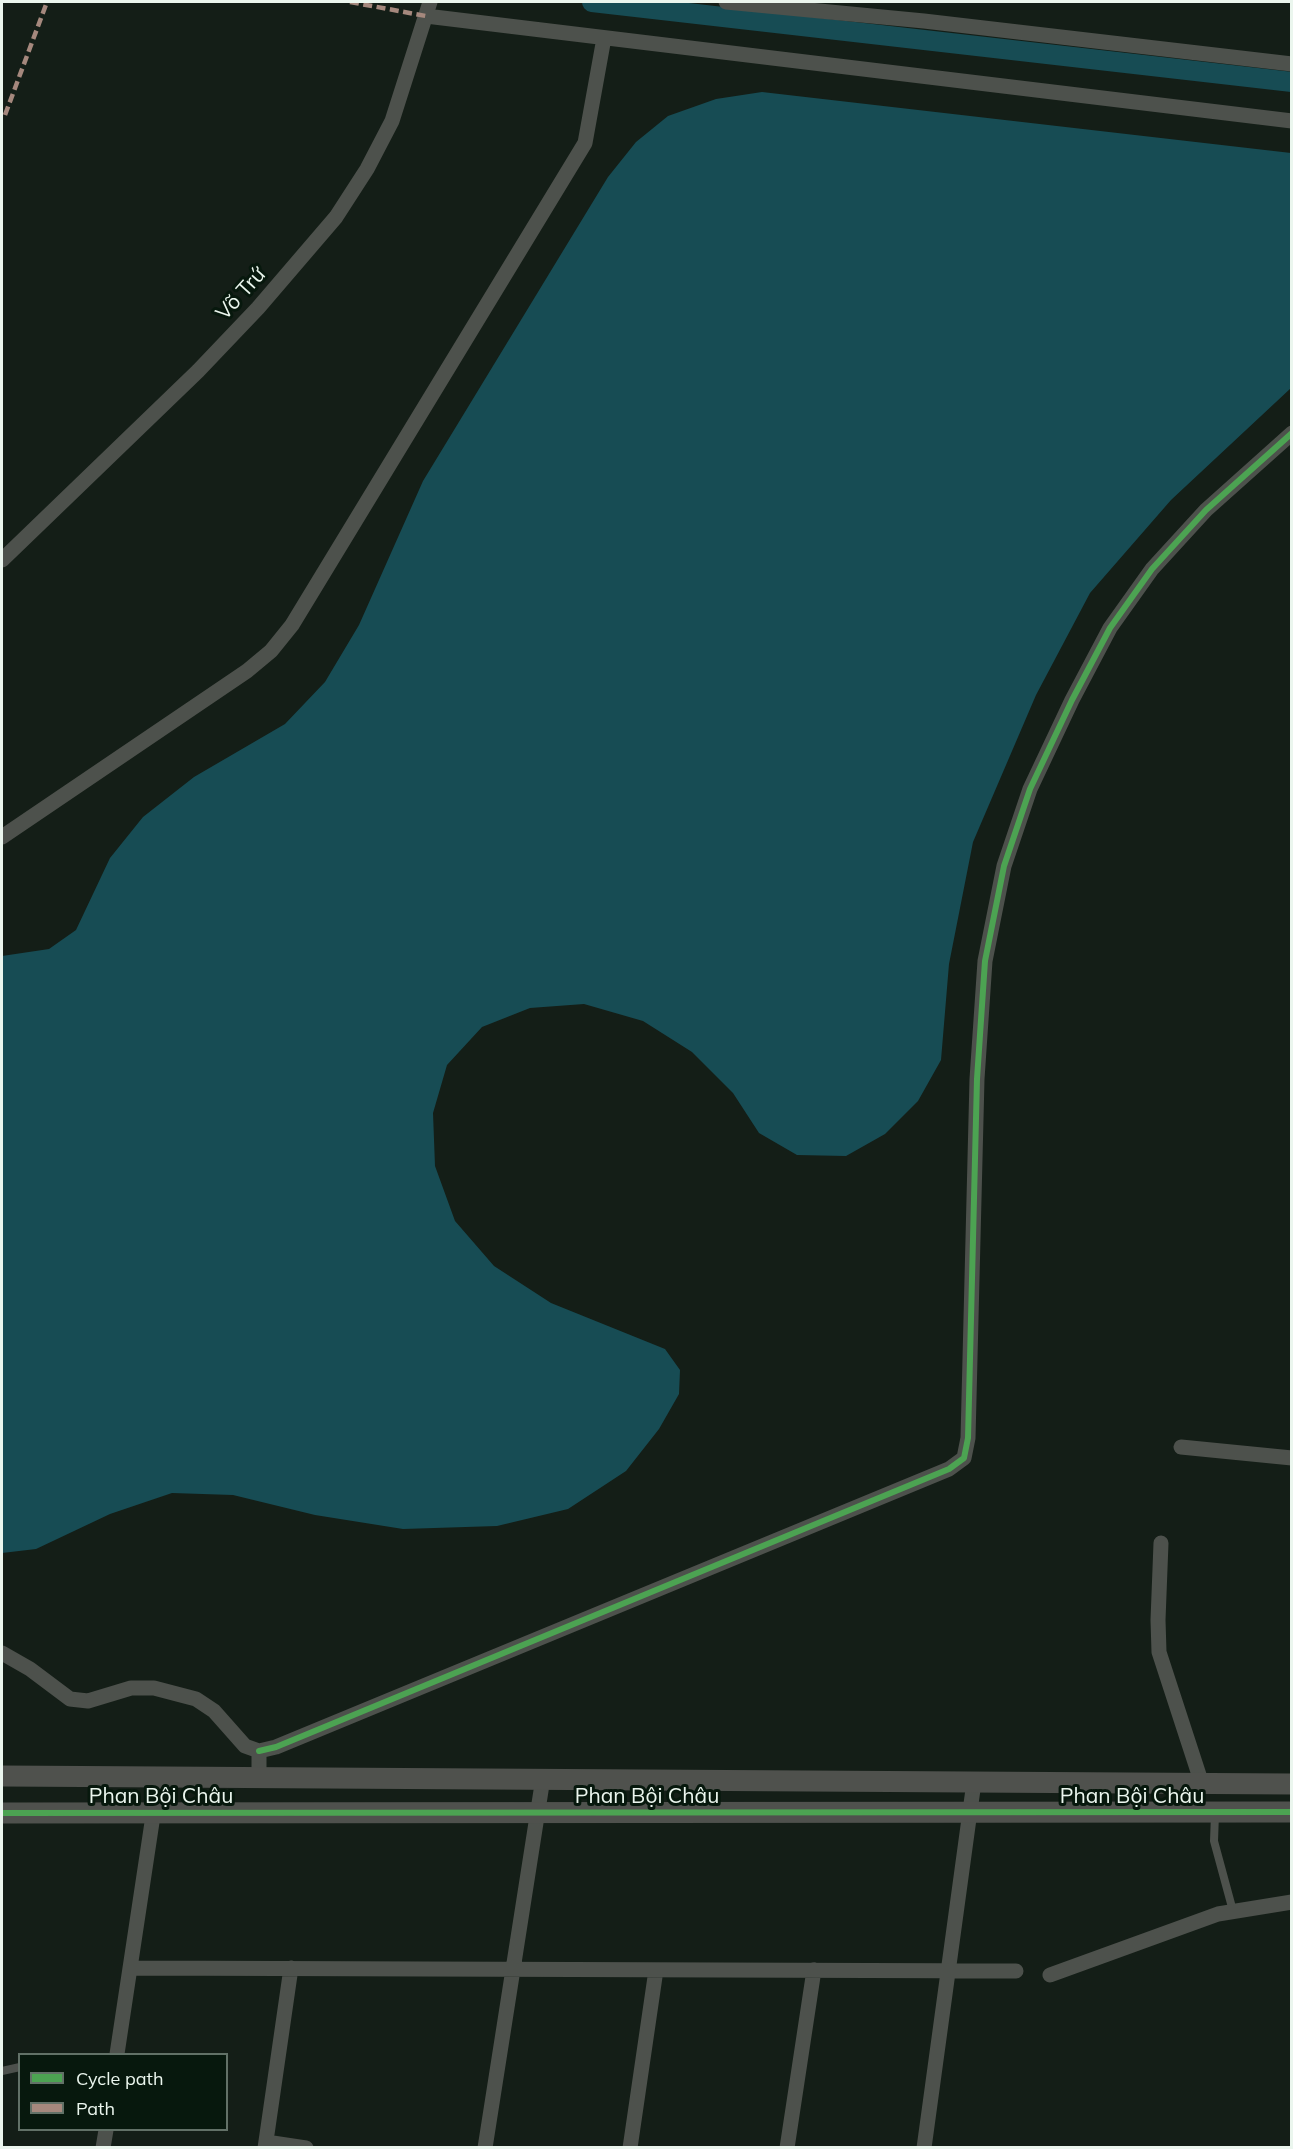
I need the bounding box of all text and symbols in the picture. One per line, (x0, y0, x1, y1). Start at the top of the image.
street label: Võ Trứ (211, 263, 271, 325)
street label: Phan Bội Châu (89, 1784, 233, 1810)
street label: Phan Bội Châu (575, 1784, 719, 1810)
street label: Phan Bội Châu (1060, 1784, 1204, 1810)
legend (18, 2053, 228, 2131)
text: Cycle path (76, 2067, 163, 2090)
text: Path (76, 2097, 115, 2120)

